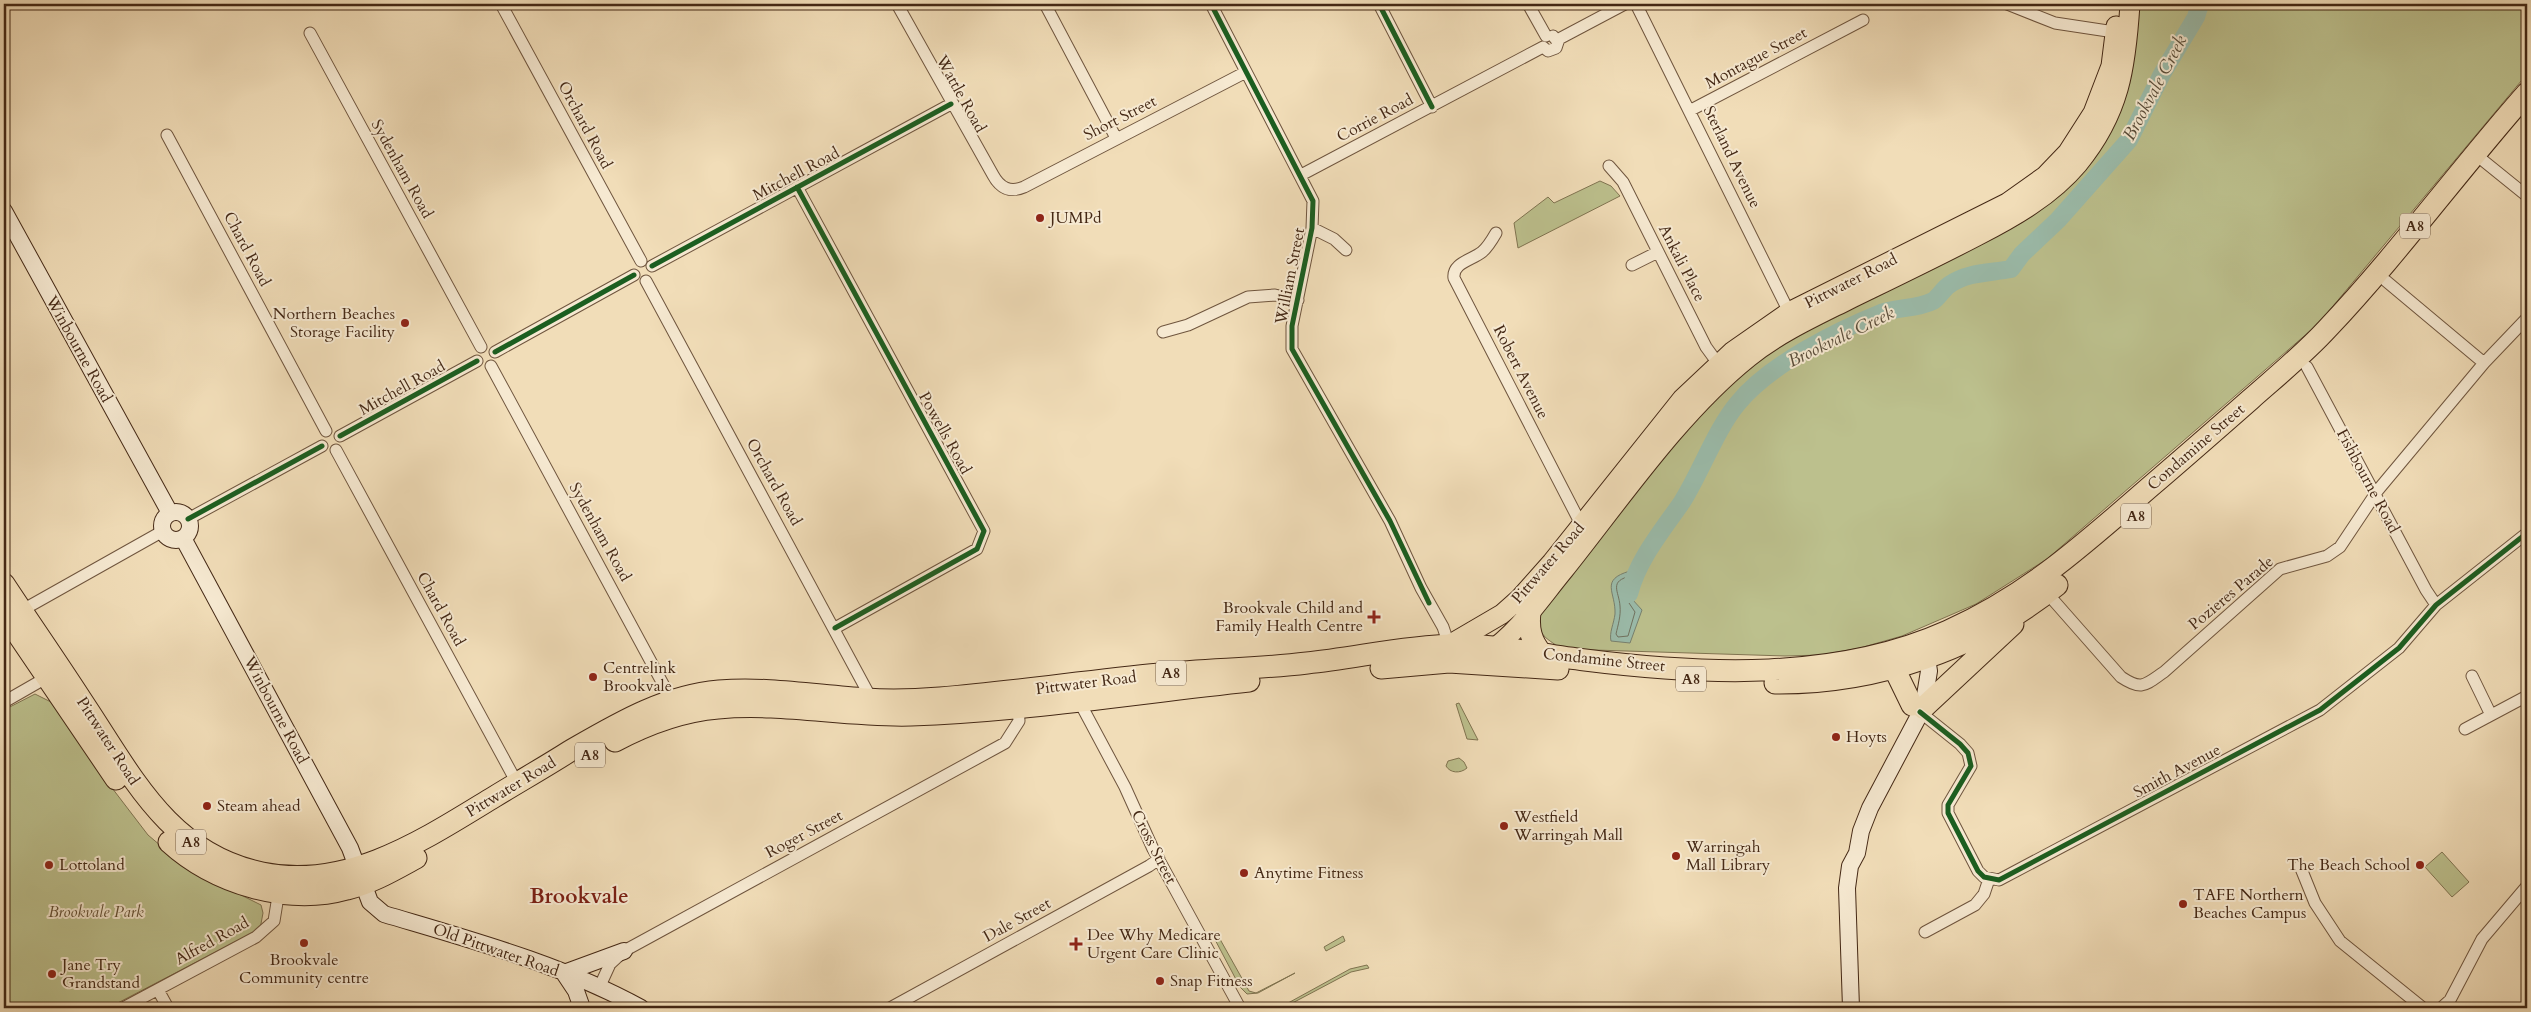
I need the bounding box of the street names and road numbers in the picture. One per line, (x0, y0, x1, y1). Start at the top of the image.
street label: Montague Street (1701, 22, 1811, 94)
street label: Wattle Road (930, 50, 992, 137)
street label: Orchard Road (553, 77, 618, 173)
street label: Corrie Road (1333, 88, 1418, 147)
street label: Short Street (1080, 90, 1160, 146)
street label: Sterland Avenue (1698, 102, 1766, 212)
street label: Sydenham Road (366, 116, 439, 223)
street label: Mitchell Road (749, 142, 844, 206)
street label: Chard Road (218, 208, 276, 291)
road number: A8 (2400, 214, 2430, 238)
street label: Ankali Place (1653, 221, 1711, 305)
street label: William Street (1270, 226, 1310, 327)
street label: Pittwater Road (1801, 248, 1902, 314)
street label: Winbourne Road (40, 291, 118, 407)
street label: Robert Avenue (1488, 321, 1554, 423)
street label: Mitchell Road (355, 355, 450, 421)
street label: Powells Road (913, 388, 977, 479)
street label: Condamine Street (2143, 398, 2249, 496)
street label: Fishbourne Road (2331, 425, 2405, 538)
street label: Orchard Road (741, 434, 807, 530)
street label: Sydenham Road (564, 479, 637, 586)
road number: A8 (2121, 504, 2151, 528)
street label: Pittwater Road (1506, 517, 1590, 608)
street label: Pozieres Parade (2184, 551, 2278, 635)
street label: Chard Road (412, 568, 471, 650)
street label: Condamine Street (1542, 643, 1666, 677)
street label: Winbourne Road (238, 651, 314, 768)
road number: A8 (1156, 660, 1186, 686)
street label: Pittwater Road (1034, 666, 1138, 700)
road number: A8 (1676, 666, 1706, 692)
street label: Pittwater Road (71, 692, 145, 790)
street label: Smith Avenue (2129, 739, 2225, 803)
road number: A8 (575, 742, 605, 768)
street label: Pittwater Road (462, 751, 561, 823)
street label: Roger Street (761, 804, 847, 864)
street label: Cross Street (1126, 806, 1182, 888)
road number: A8 (176, 830, 206, 854)
street label: Dale Street (979, 892, 1055, 948)
street label: Alfred Road (171, 911, 253, 970)
street label: Old Pittwater Road (430, 918, 563, 982)

